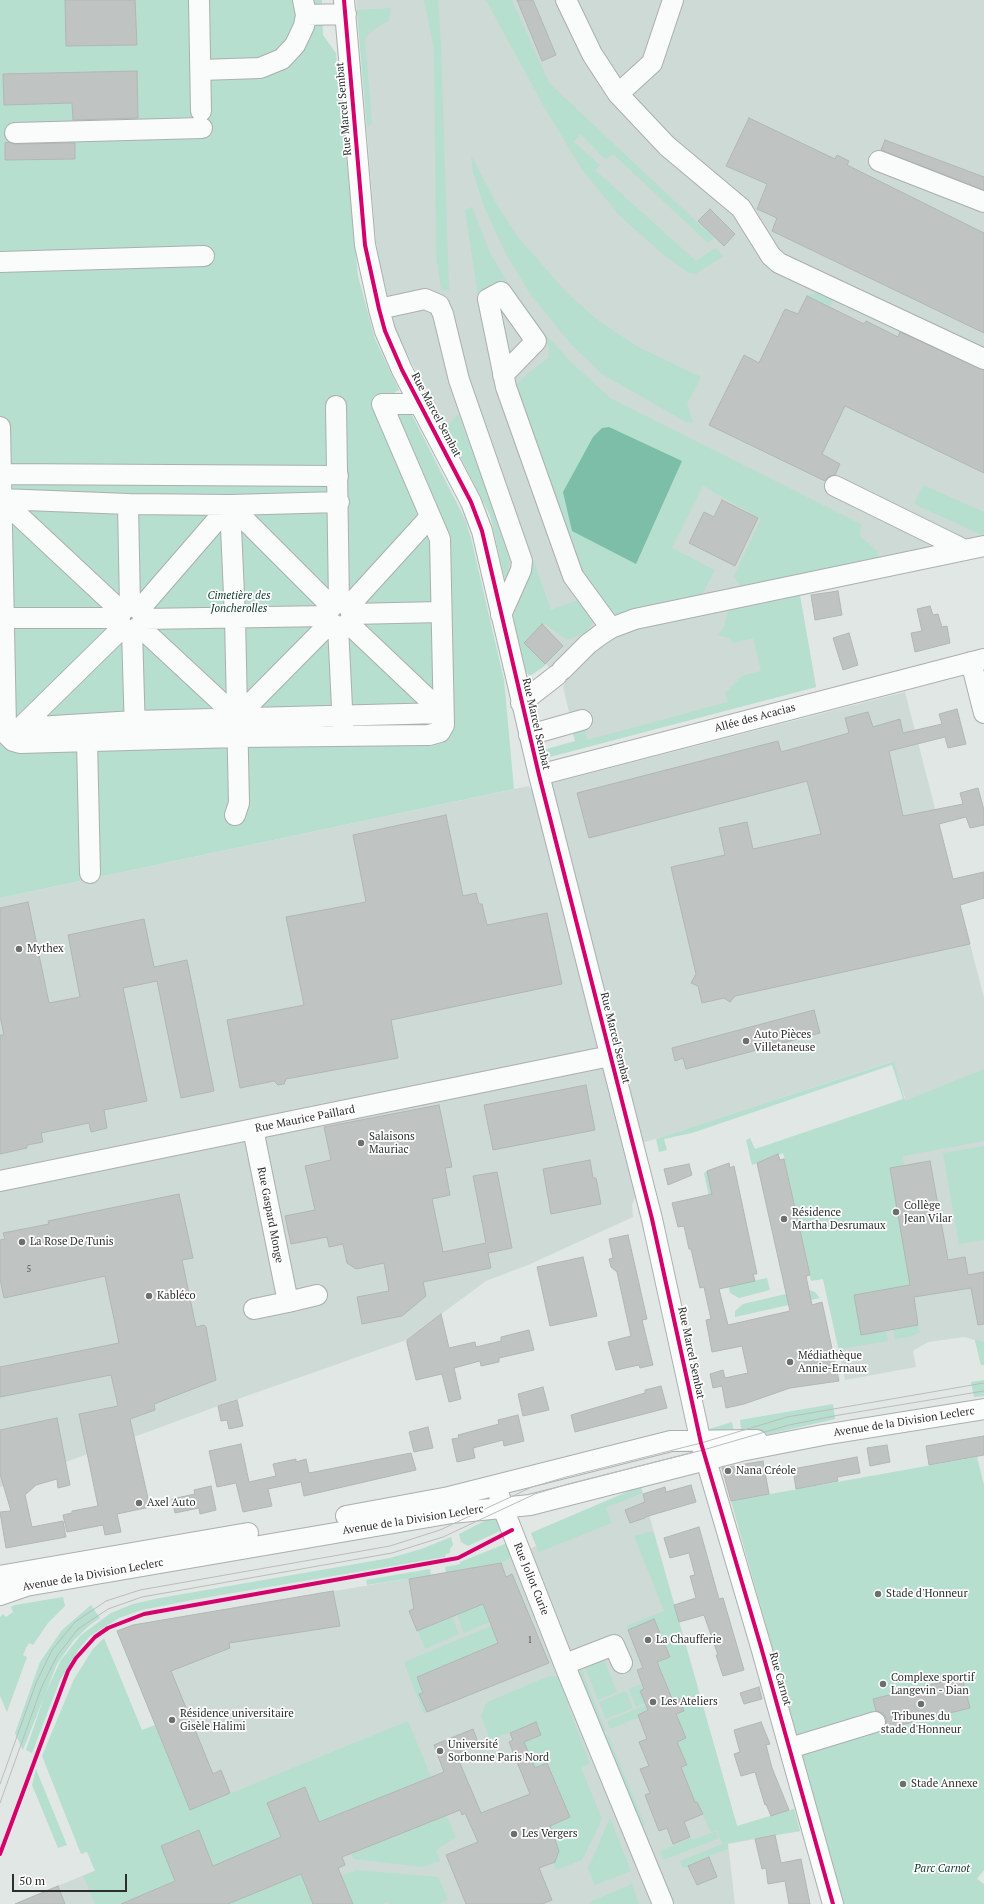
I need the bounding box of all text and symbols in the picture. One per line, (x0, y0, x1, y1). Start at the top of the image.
street label: Rue Marcel Sembat (333, 62, 355, 156)
street label: Rue Marcel Sembat (408, 370, 464, 460)
park label: Cimetière des Joncherolles (208, 589, 270, 615)
street label: Rue Marcel Sembat (519, 677, 553, 771)
street label: Allée des Acacias (713, 701, 797, 735)
place label: Mythex (27, 942, 64, 956)
marker: Mythex (14, 944, 24, 954)
street label: Rue Marcel Sembat (597, 991, 633, 1085)
place label: Auto Pièces Villetaneuse (754, 1028, 815, 1054)
marker: Auto Pièces Villetaneuse (741, 1036, 751, 1046)
street label: Rue Maurice Paillard (254, 1103, 356, 1135)
place label: Salaisons Mauriac (369, 1130, 415, 1156)
marker: Salaisons Mauriac (356, 1138, 366, 1148)
street label: Rue Gaspard Monge (254, 1166, 286, 1264)
place label: Collège Jean Vilar (904, 1199, 952, 1225)
place label: Résidence Martha Desrumaux (792, 1206, 886, 1232)
marker: Collège Jean Vilar (891, 1207, 901, 1217)
marker: Résidence Martha Desrumaux (779, 1214, 789, 1224)
place label: La Rose De Tunis (30, 1235, 114, 1249)
marker: La Rose De Tunis (17, 1237, 27, 1247)
house number: 5 (27, 1264, 31, 1274)
place label: Kabléco (157, 1289, 196, 1303)
marker: Kabléco (144, 1291, 154, 1301)
street label: Rue Marcel Sembat (675, 1306, 707, 1400)
place label: Médiathèque Annie-Ernaux (798, 1349, 867, 1375)
marker: Médiathèque Annie-Ernaux (785, 1357, 795, 1367)
street label: Avenue de la Division Leclerc (832, 1404, 976, 1440)
place label: Nana Créole (736, 1464, 796, 1478)
marker: Nana Créole (723, 1466, 733, 1476)
place label: Axel Auto (147, 1496, 196, 1510)
marker: Axel Auto (134, 1498, 144, 1508)
street label: Avenue de la Division Leclerc (341, 1502, 485, 1538)
street label: Rue Joliot Curie (510, 1541, 552, 1617)
street label: Avenue de la Division Leclerc (22, 1556, 164, 1594)
place label: Stade d'Honneur (886, 1587, 968, 1601)
marker: Stade d'Honneur (873, 1589, 883, 1599)
place label: La Chaufferie (656, 1633, 722, 1647)
house number: 1 (528, 1635, 532, 1645)
marker: La Chaufferie (643, 1635, 653, 1645)
street label: Rue Carnot (766, 1651, 794, 1707)
place label: Complexe sportif Langevin - Dian (891, 1671, 975, 1697)
marker: Complexe sportif Langevin - Dian (878, 1679, 888, 1689)
place label: Les Ateliers (661, 1695, 718, 1709)
marker: Les Ateliers (648, 1697, 658, 1707)
marker: Tribunes du stade d'Honneur (916, 1699, 926, 1709)
place label: Résidence universitaire Gisèle Halimi (180, 1707, 294, 1733)
place label: Tribunes du stade d'Honneur (881, 1710, 961, 1736)
marker: Résidence universitaire Gisèle Halimi (167, 1715, 177, 1725)
place label: Université Sorbonne Paris Nord (448, 1738, 549, 1764)
marker: Université Sorbonne Paris Nord (435, 1746, 445, 1756)
place label: Stade Annexe (911, 1777, 978, 1791)
marker: Stade Annexe (898, 1779, 908, 1789)
place label: Les Vergers (522, 1827, 578, 1841)
marker: Les Vergers (509, 1829, 519, 1839)
park label: Parc Carnot (914, 1862, 970, 1876)
scale bar (14, 1866, 129, 1892)
text: 50 m (19, 1873, 45, 1888)

